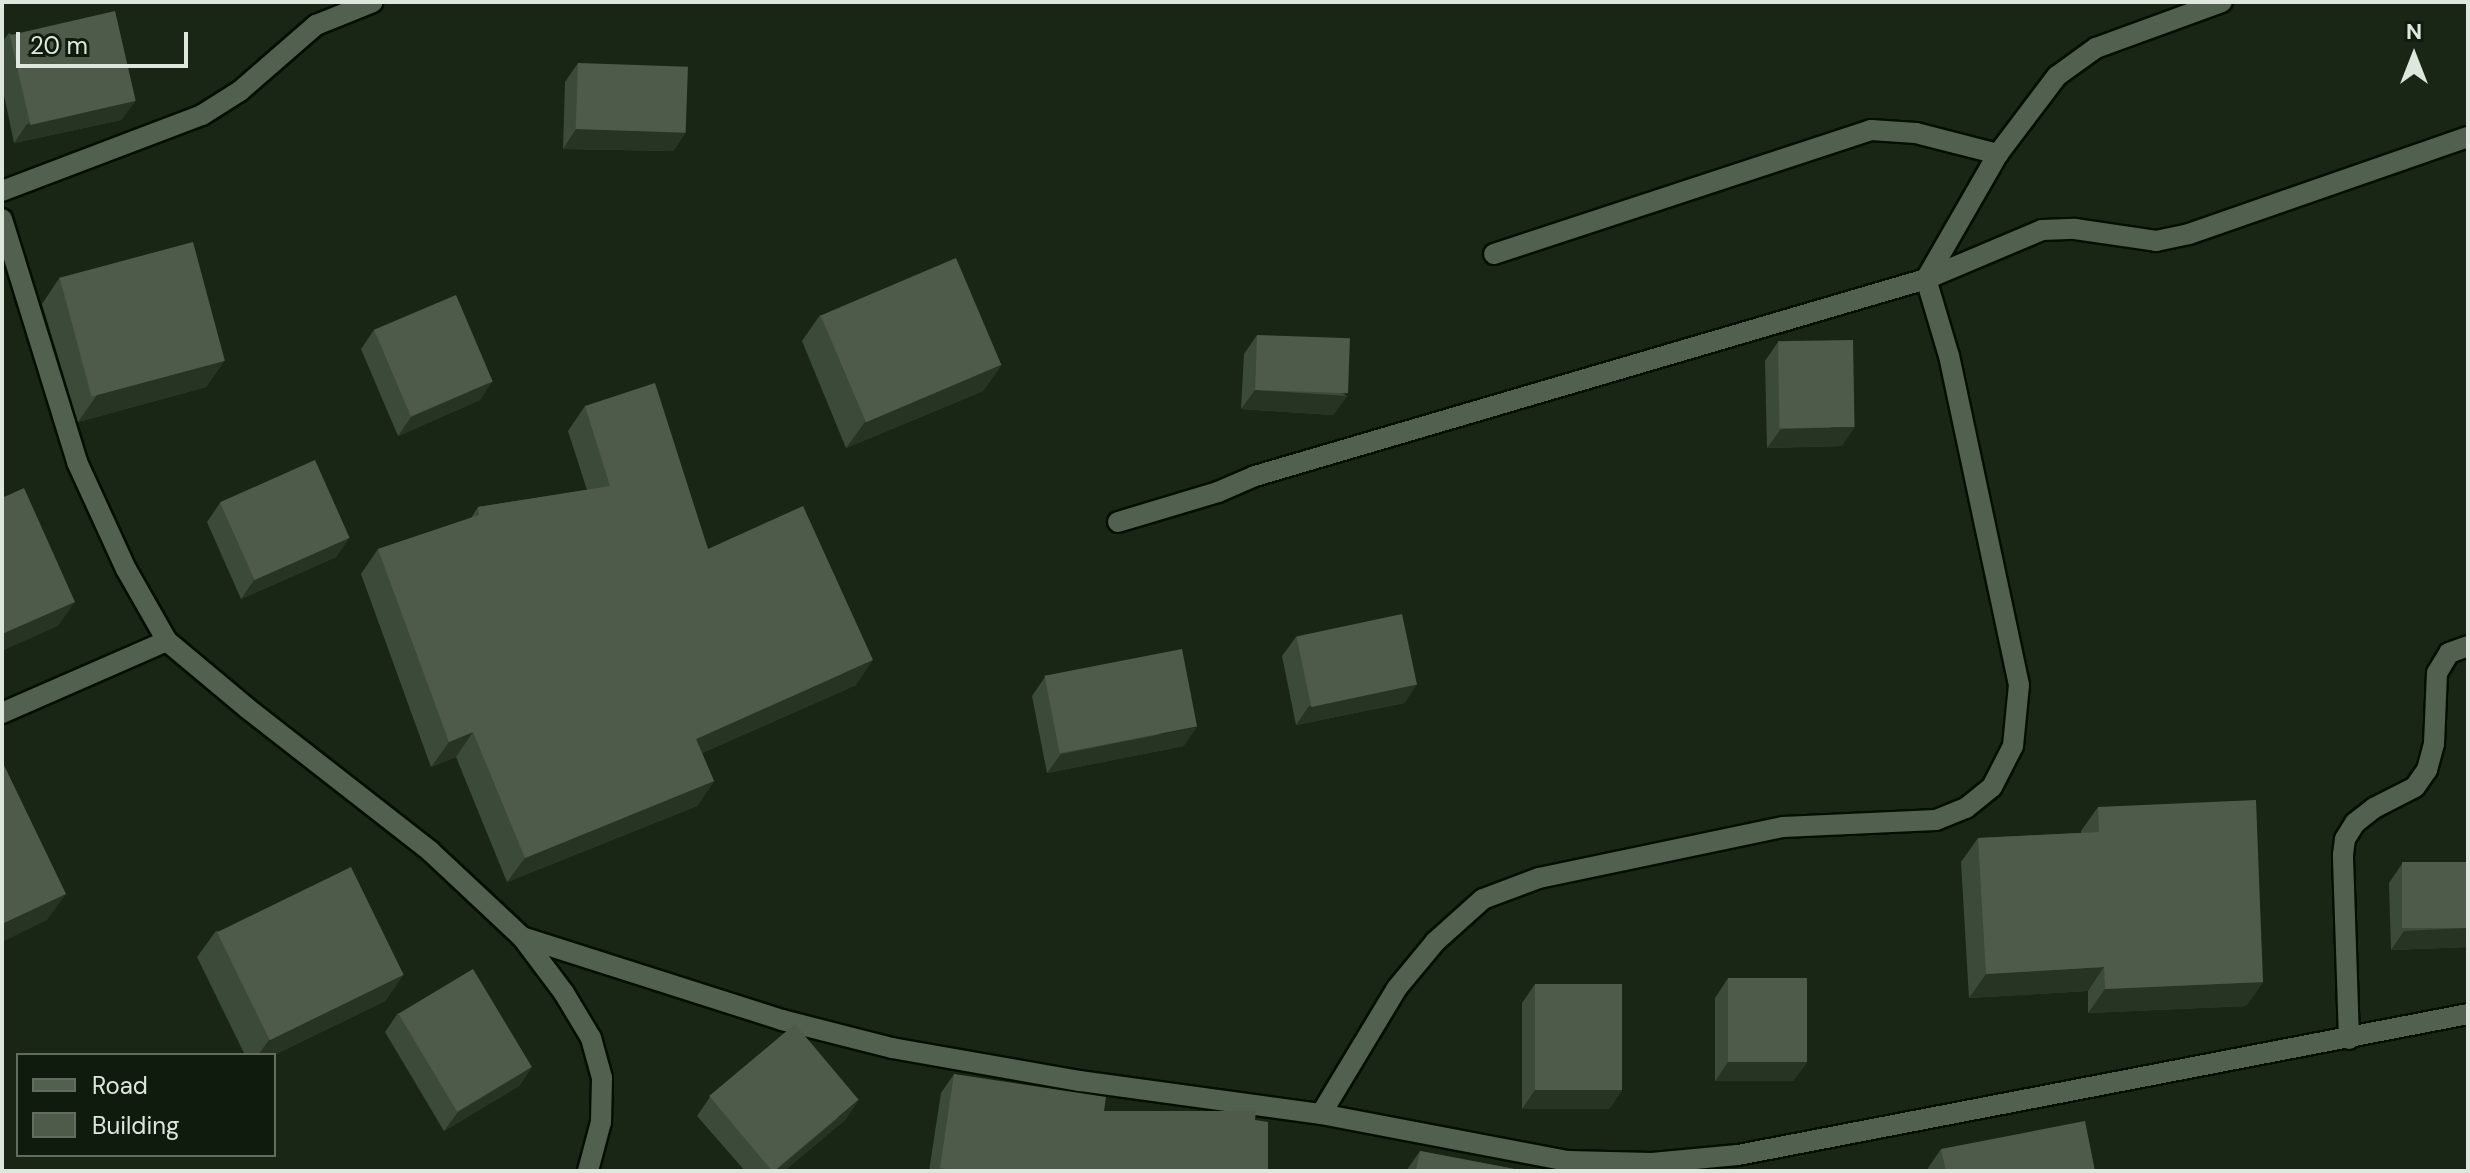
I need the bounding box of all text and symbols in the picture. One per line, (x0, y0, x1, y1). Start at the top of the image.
scale bar (20, 16, 192, 66)
north arrow (2374, 16, 2454, 96)
text: N (2406, 17, 2422, 46)
text: 20 m (30, 30, 88, 61)
legend (16, 1053, 276, 1157)
text: Road (92, 1070, 148, 1101)
text: Building (92, 1110, 179, 1141)

